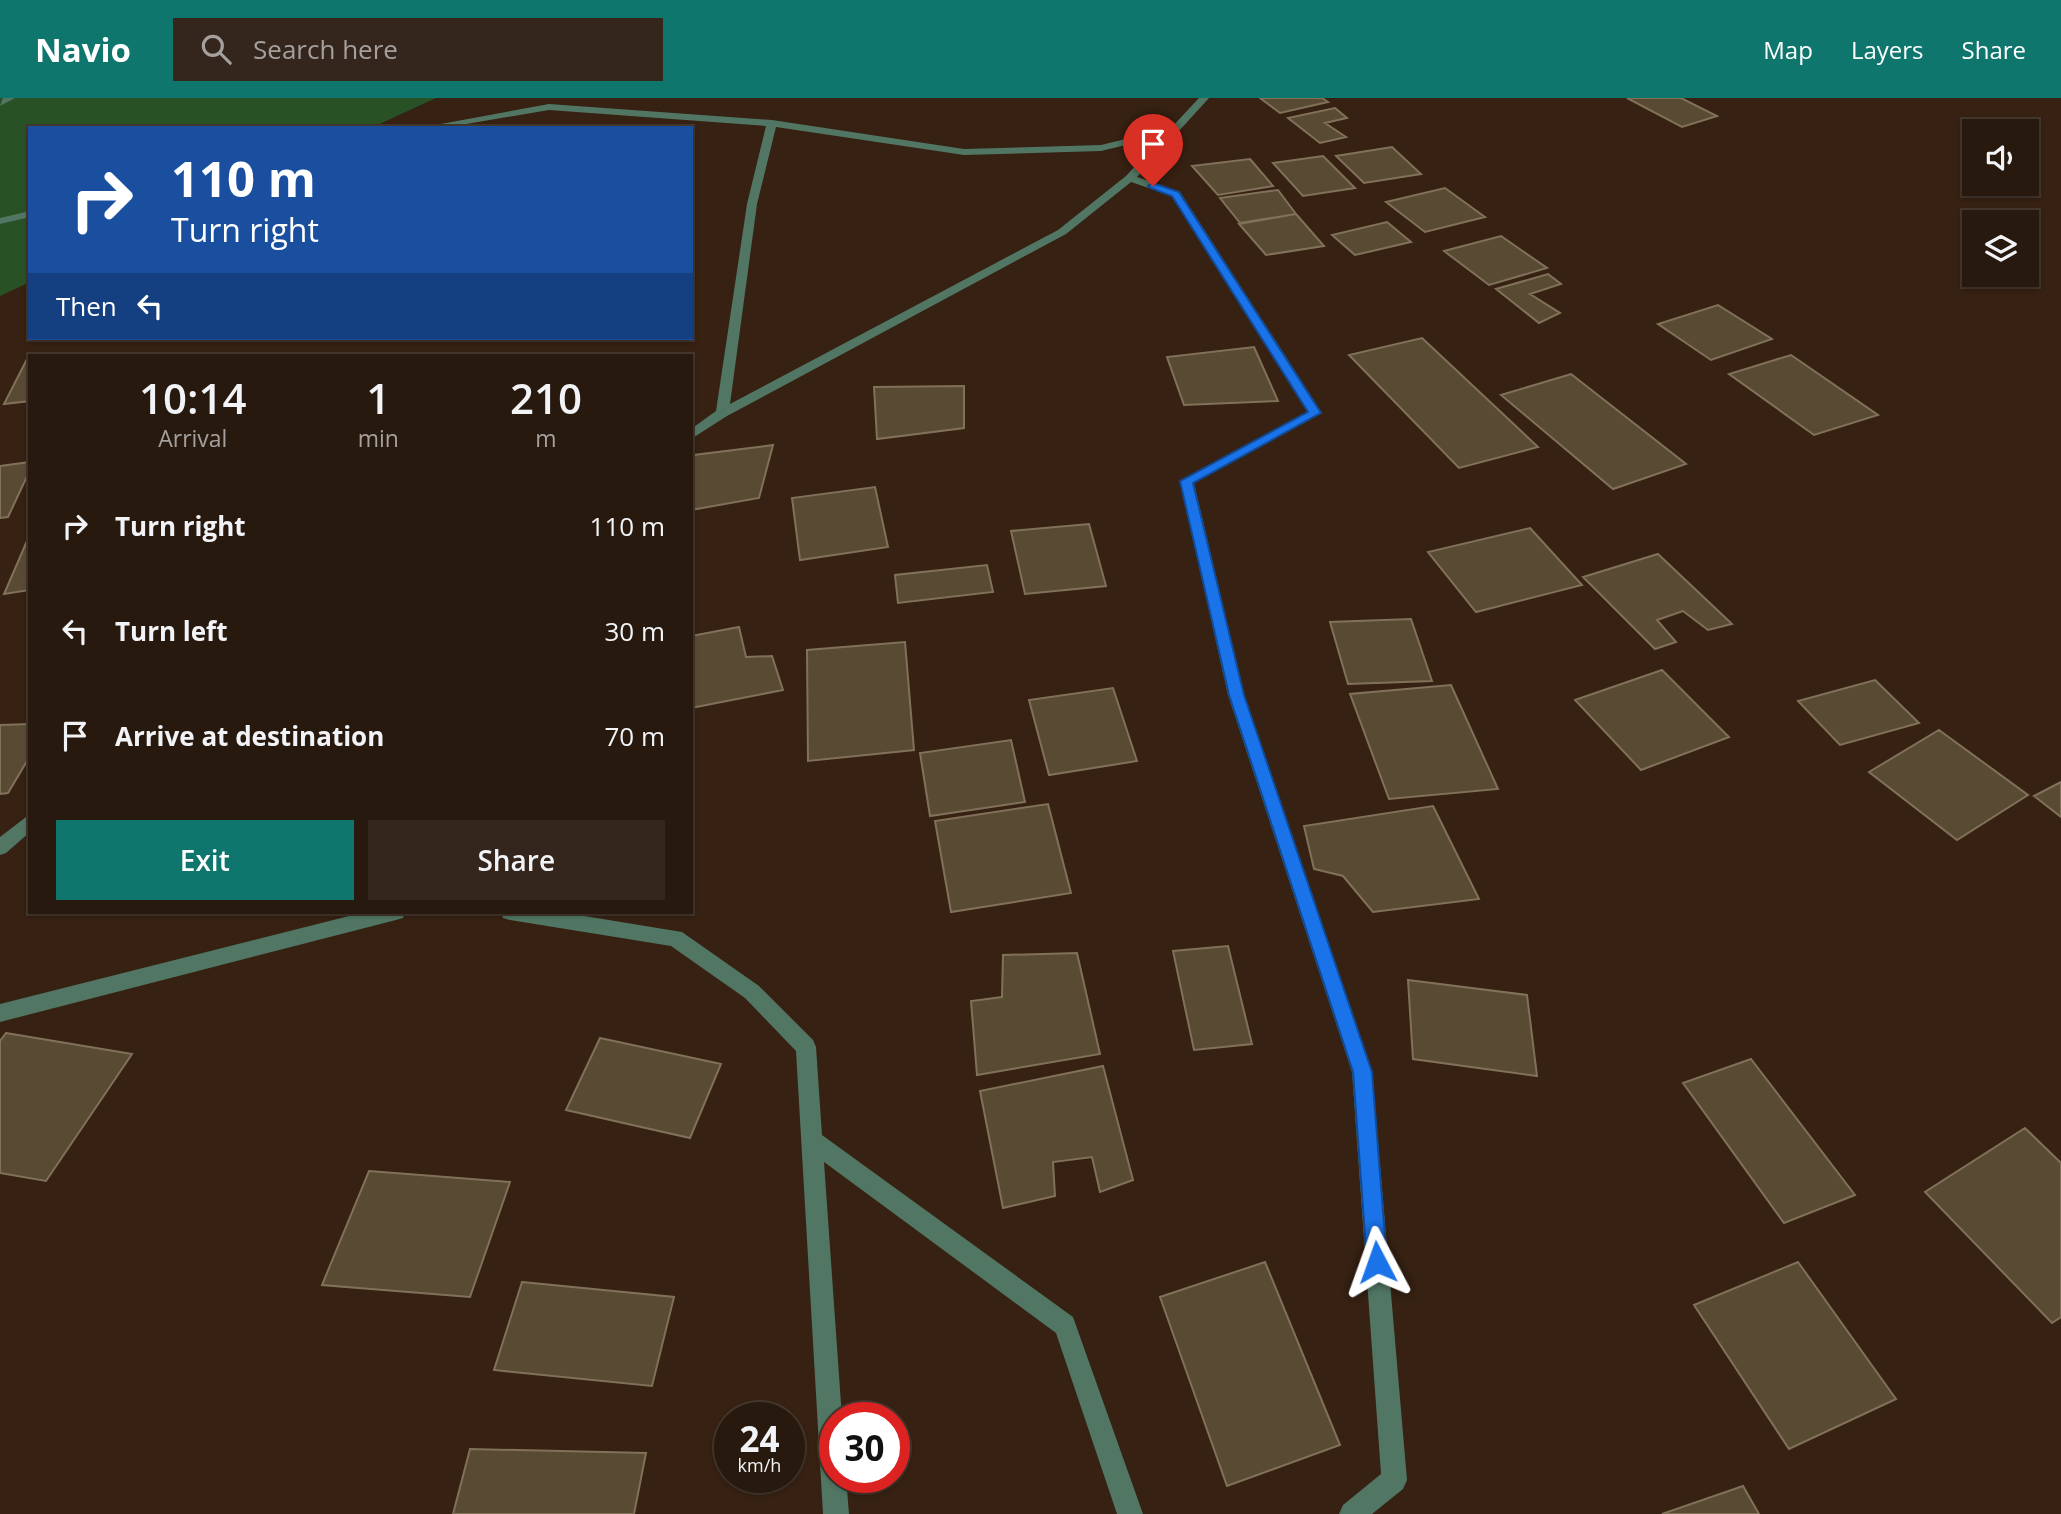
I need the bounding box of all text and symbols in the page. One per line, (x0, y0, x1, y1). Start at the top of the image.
search box (173, 18, 663, 81)
text: Navio (35, 27, 131, 72)
icon: search (197, 30, 235, 68)
text: Search here (253, 31, 398, 67)
text: Map (1763, 33, 1813, 66)
text: Layers (1851, 33, 1924, 66)
text: Share (1962, 33, 2026, 66)
pin (1123, 114, 1183, 186)
map controls (1962, 119, 2039, 287)
button: sound (1962, 119, 2039, 196)
icon: arrive (1134, 125, 1172, 163)
text: 110 m (171, 145, 316, 211)
icon: right (56, 154, 147, 245)
text: Turn right (171, 208, 319, 251)
button: layers (1962, 210, 2039, 287)
icon: left (131, 287, 169, 325)
text: Then (56, 288, 117, 324)
text: 10:14 (139, 369, 247, 426)
text: 1 (366, 369, 390, 426)
text: 210 (510, 369, 582, 426)
text: Arrival (158, 422, 227, 454)
text: min (358, 422, 399, 454)
text: m (535, 422, 557, 454)
icon: right (56, 507, 94, 545)
text: Turn right (115, 508, 246, 544)
text: 110 m (590, 508, 665, 544)
icon: left (56, 612, 94, 650)
text: Turn left (115, 613, 227, 649)
text: 30 m (604, 613, 665, 649)
icon: arrive (56, 717, 94, 755)
text: Arrive at destination (115, 718, 384, 754)
text: 70 m (604, 718, 665, 754)
button: Exit (56, 820, 354, 900)
button: Share (368, 820, 665, 900)
position arrow (1340, 1225, 1414, 1299)
speed limit sign: 30 (819, 1402, 910, 1493)
text: 24 (739, 1415, 780, 1462)
text: km/h (738, 1453, 781, 1477)

